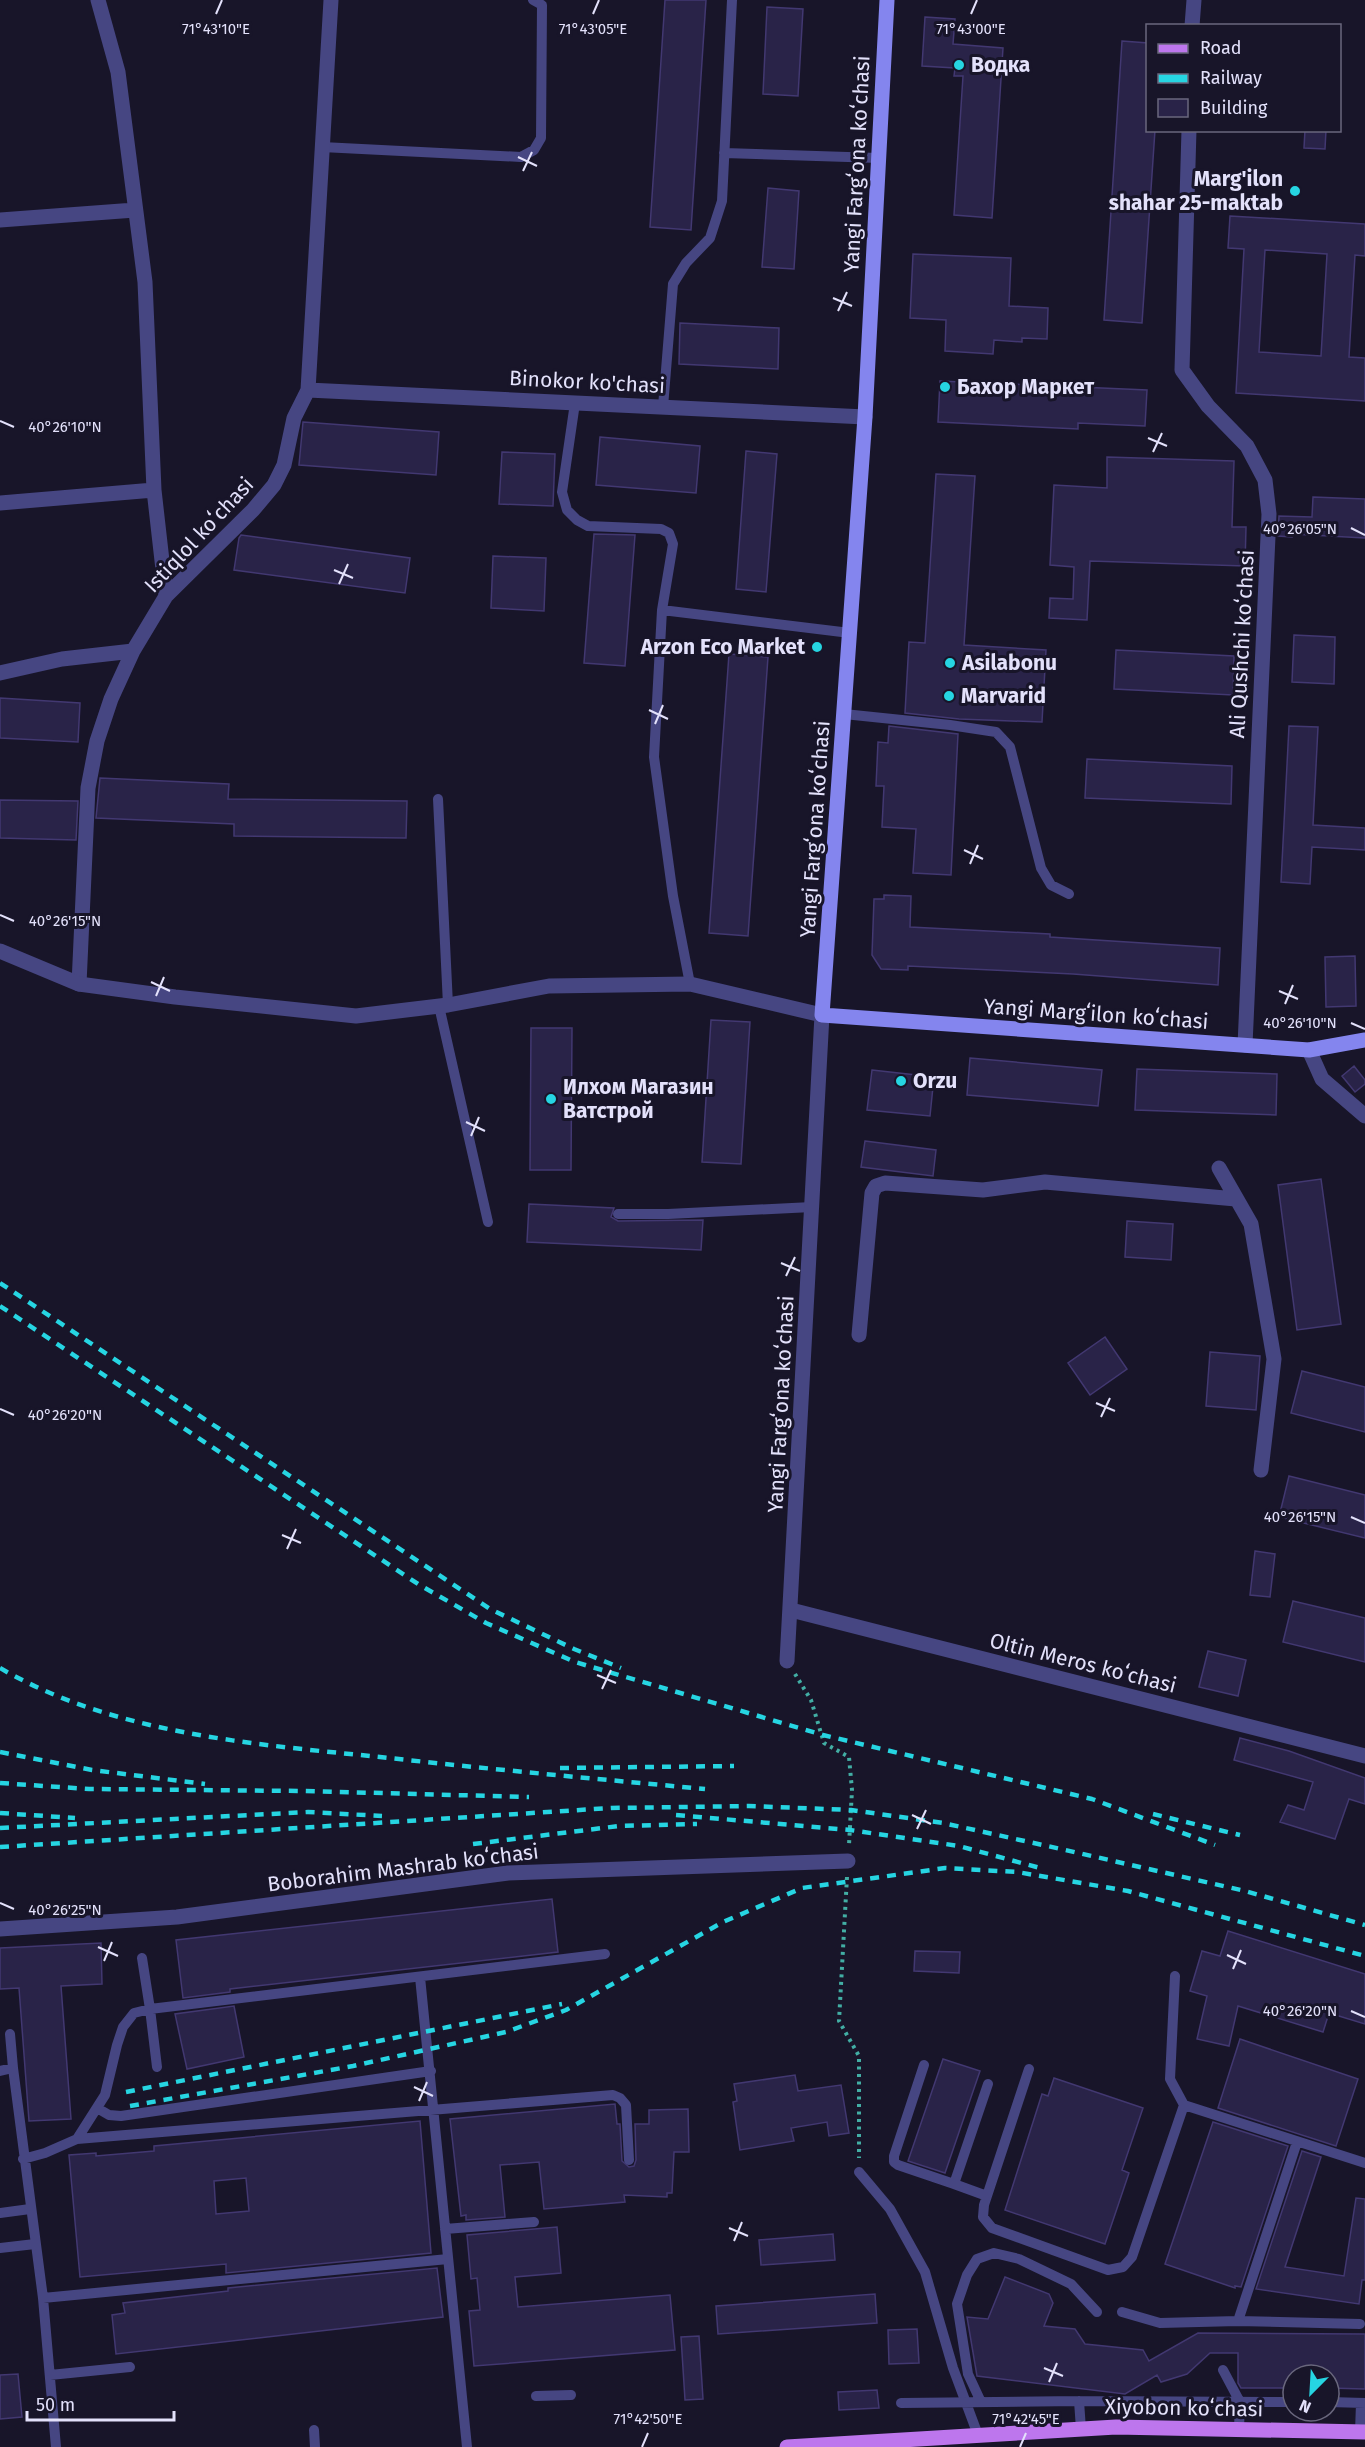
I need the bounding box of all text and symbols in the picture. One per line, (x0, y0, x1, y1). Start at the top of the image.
text: 71°43'10"E (182, 20, 250, 38)
text: 71°43'05"E (559, 20, 627, 38)
text: 71°43'00"E (936, 20, 1006, 38)
legend (1146, 24, 1341, 132)
text: Road (1200, 37, 1242, 59)
place label: Водка (971, 52, 1030, 78)
street label: Yangi Fargʻona koʻchasi (838, 55, 876, 273)
marker: Водка (952, 58, 966, 72)
text: Railway (1200, 67, 1262, 89)
text: Building (1200, 97, 1268, 119)
place label: Marg'ilon shahar 25-maktab (1109, 166, 1283, 216)
marker: Marg'ilon shahar 25-maktab (1288, 184, 1302, 198)
street label: Binokor ko'chasi (508, 365, 666, 399)
place label: Бахор Маркет (957, 374, 1095, 400)
marker: Бахор Маркет (938, 380, 952, 394)
text: 40°26'10"N (28, 418, 102, 436)
street label: Istiqlol koʻchasi (139, 472, 259, 598)
text: 40°26'05"N (1263, 520, 1337, 538)
street label: Ali Qushchi koʻchasi (1224, 549, 1260, 739)
place label: Arzon Eco Market (640, 634, 806, 660)
marker: Arzon Eco Market (810, 640, 824, 654)
place label: Asilabonu (961, 650, 1057, 676)
marker: Asilabonu (943, 656, 957, 670)
place label: Marvarid (961, 683, 1046, 709)
marker: Marvarid (942, 689, 956, 703)
street label: Yangi Fargʻona koʻchasi (794, 720, 836, 938)
text: 40°26'15"N (29, 912, 101, 930)
street label: Yangi Margʻilon koʻchasi (983, 993, 1209, 1035)
text: 40°26'10"N (1263, 1014, 1337, 1032)
place label: Orzu (913, 1068, 957, 1094)
place label: Илхом Магазин Ватстрой (563, 1074, 714, 1124)
marker: Orzu (894, 1074, 908, 1088)
marker: Илхом Магазин Ватстрой (544, 1092, 558, 1106)
street label: Yangi Fargʻona koʻchasi (762, 1295, 800, 1513)
text: 40°26'20"N (28, 1406, 102, 1424)
text: 40°26'15"N (1264, 1508, 1336, 1526)
street label: Oltin Meros koʻchasi (987, 1627, 1179, 1699)
street label: Boborahim Mashrab koʻchasi (266, 1838, 540, 1898)
text: 40°26'25"N (28, 1901, 102, 1919)
text: 40°26'20"N (1263, 2002, 1337, 2020)
north arrow (1281, 2363, 1341, 2423)
scale bar (27, 2384, 174, 2422)
text: 50 m (36, 2394, 75, 2416)
street label: Xiyobon koʻchasi (1104, 2394, 1264, 2422)
text: N (1296, 2395, 1314, 2417)
text: 71°42'50"E (614, 2410, 682, 2428)
text: 71°42'45"E (992, 2410, 1060, 2428)

